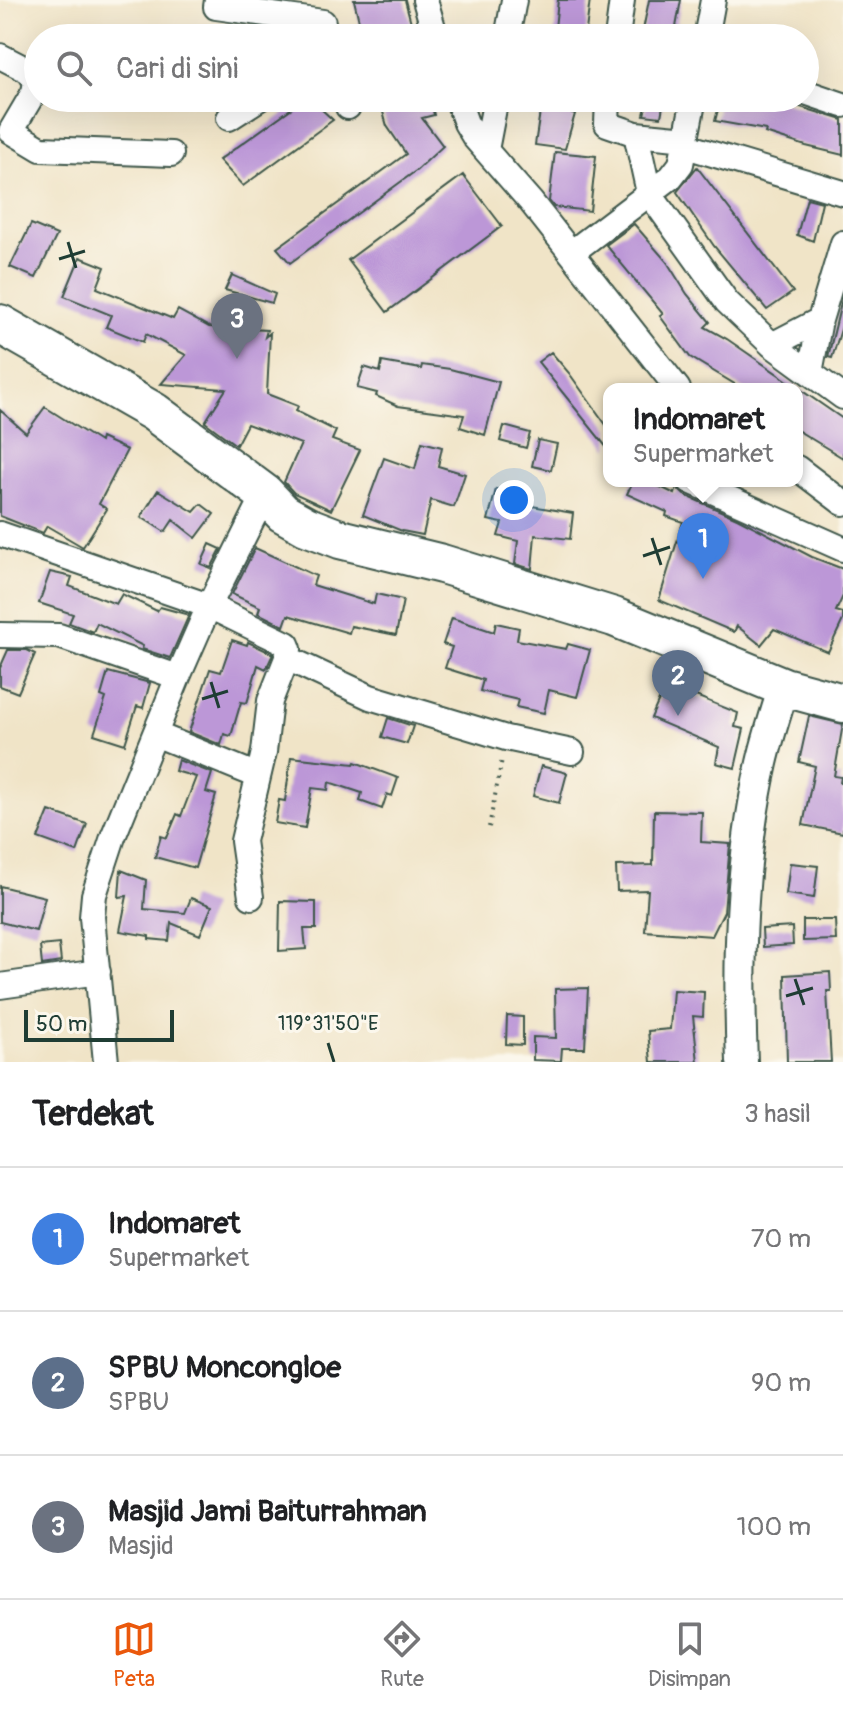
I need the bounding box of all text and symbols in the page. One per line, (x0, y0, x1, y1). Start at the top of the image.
search box (24, 24, 819, 112)
icon: search (52, 46, 96, 90)
text: Cari di sini (116, 50, 238, 87)
pin: 3 (211, 293, 263, 359)
popup (603, 383, 803, 487)
text: Indomaret (632, 401, 765, 438)
text: Supermarket (632, 438, 774, 470)
your location (494, 480, 534, 520)
pin: 1 (677, 513, 729, 579)
pin: 2 (652, 650, 704, 716)
scale bar (24, 1006, 174, 1042)
text: 50 m (36, 1010, 87, 1038)
text: 119°31'50"E (278, 1011, 378, 1036)
text: Terdekat (32, 1093, 153, 1136)
text: 3 hasil (744, 1098, 811, 1130)
text: Indomaret (108, 1205, 240, 1242)
text: 1 (53, 1223, 63, 1255)
text: 70 m (751, 1223, 811, 1255)
text: Supermarket (108, 1242, 249, 1274)
text: SPBU Moncongloe (108, 1349, 341, 1386)
text: 2 (51, 1367, 65, 1399)
text: 90 m (751, 1367, 811, 1399)
text: SPBU (108, 1386, 169, 1418)
text: Masjid Jami Baiturrahman (108, 1493, 427, 1530)
text: 3 (51, 1511, 65, 1543)
text: 100 m (737, 1511, 811, 1543)
text: Masjid (108, 1530, 174, 1562)
tab: Peta (112, 1617, 156, 1693)
tab: Rute (380, 1617, 424, 1693)
tab: Disimpan (648, 1617, 731, 1693)

